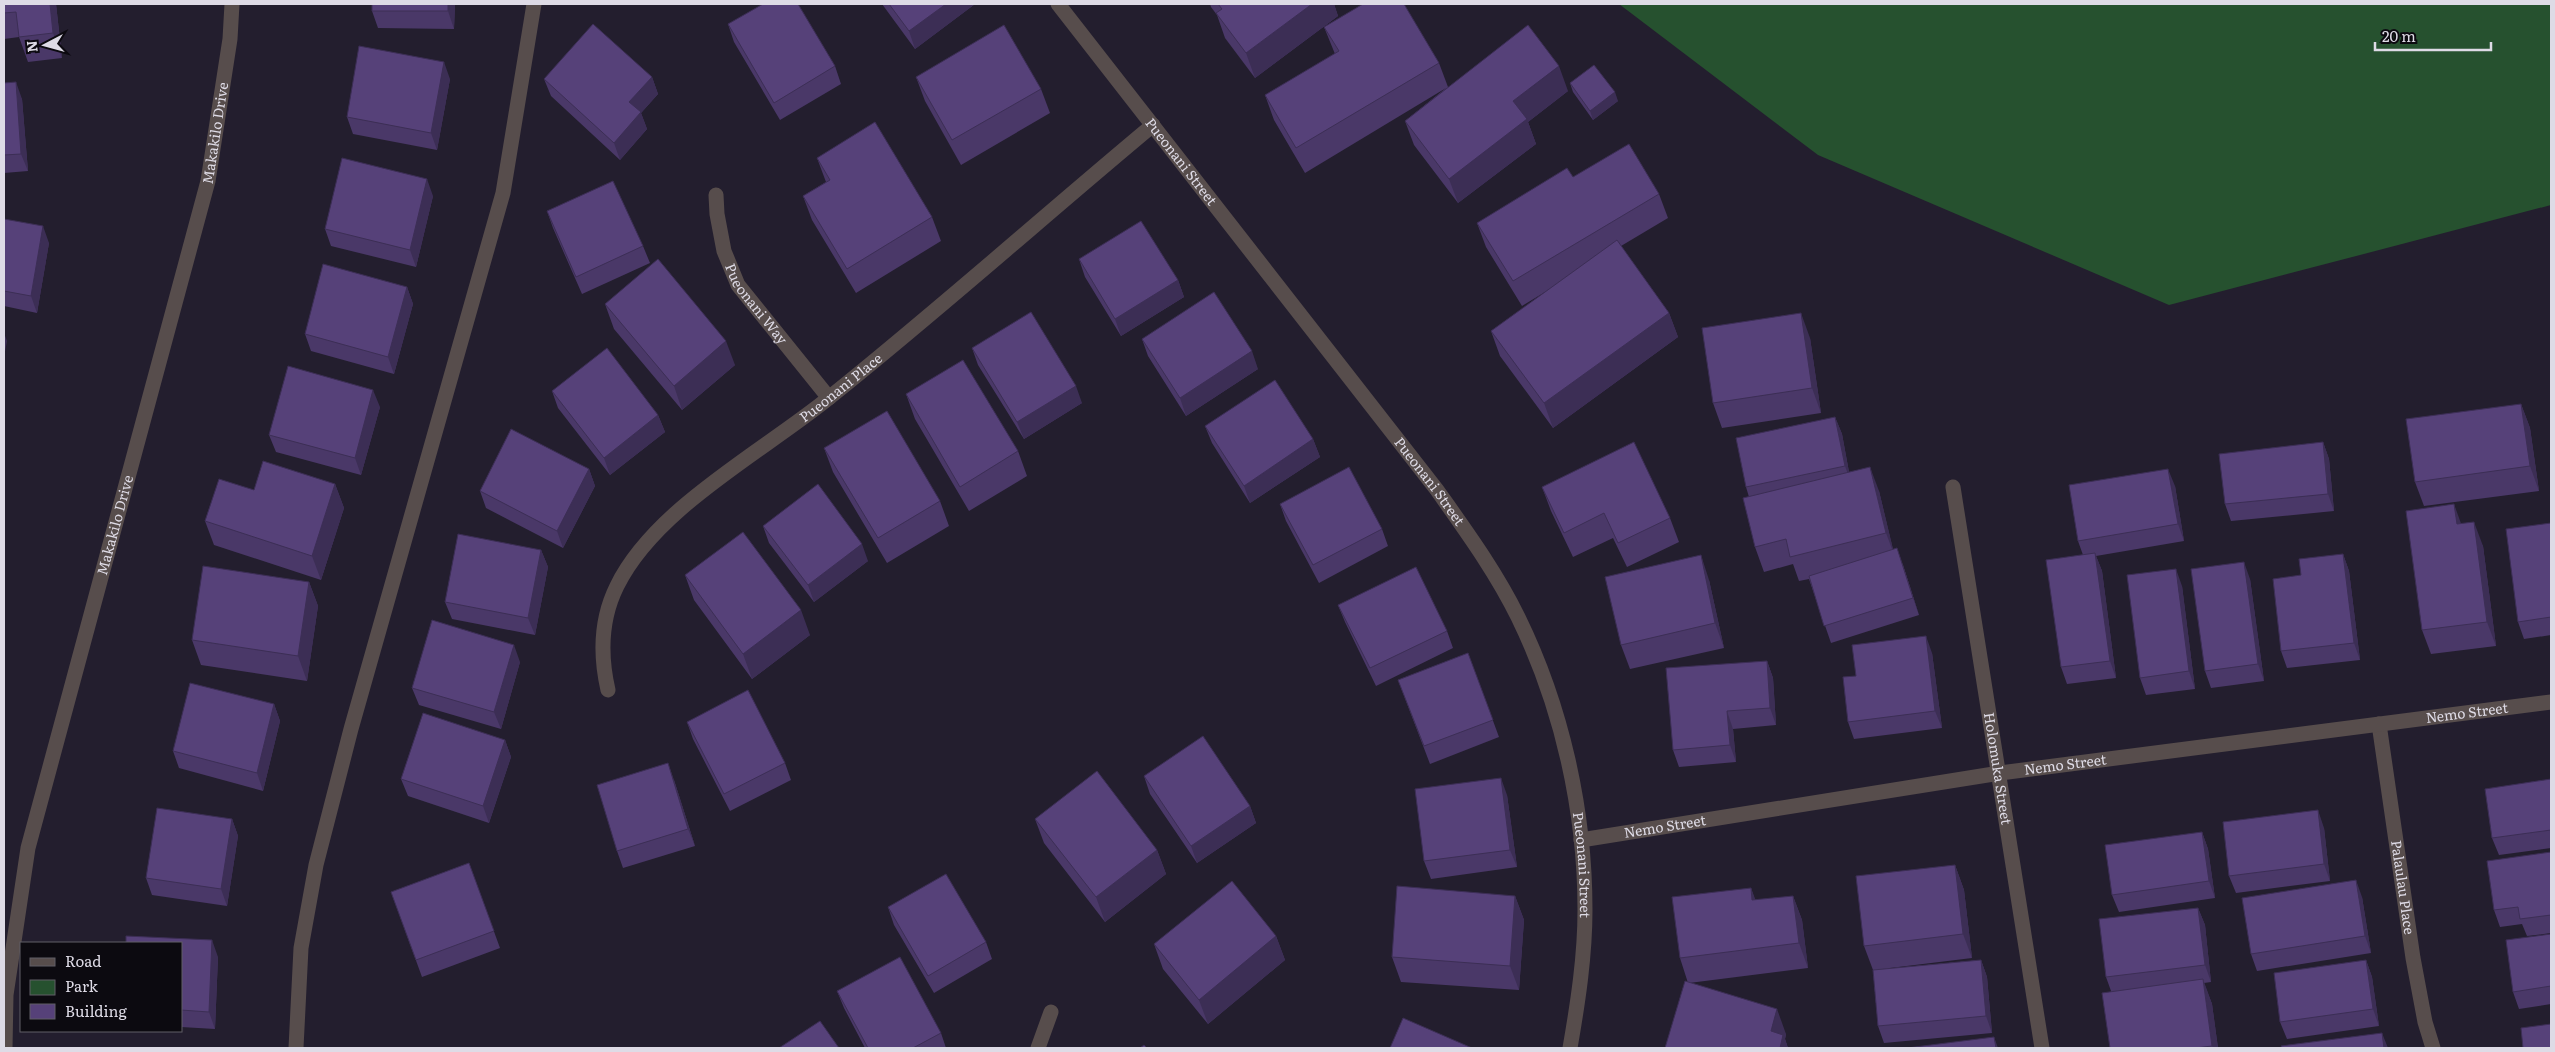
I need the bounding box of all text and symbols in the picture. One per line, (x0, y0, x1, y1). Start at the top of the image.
north arrow (20, 20, 70, 70)
scale bar (2375, 20, 2491, 52)
text: 20 m (2382, 24, 2416, 47)
text: N (20, 39, 42, 53)
street label: Makakilo Drive (197, 80, 232, 185)
street label: Pueonani Street (1141, 113, 1223, 209)
street label: Pueonani Way (721, 260, 793, 349)
street label: Pueonani Place (795, 348, 886, 426)
street label: Pueonani Street (1390, 432, 1470, 530)
street label: Makakilo Drive (91, 473, 137, 577)
street label: Nemo Street (2424, 697, 2509, 727)
street label: Holomuka Street (1980, 711, 2017, 826)
street label: Nemo Street (2023, 748, 2108, 779)
street label: Nemo Street (1622, 809, 1708, 842)
street label: Pueonani Street (1569, 811, 1596, 918)
street label: Palaulau Place (2387, 839, 2420, 936)
legend (20, 942, 182, 1032)
text: Road (65, 949, 101, 972)
text: Park (65, 974, 99, 997)
text: Building (65, 999, 127, 1022)

